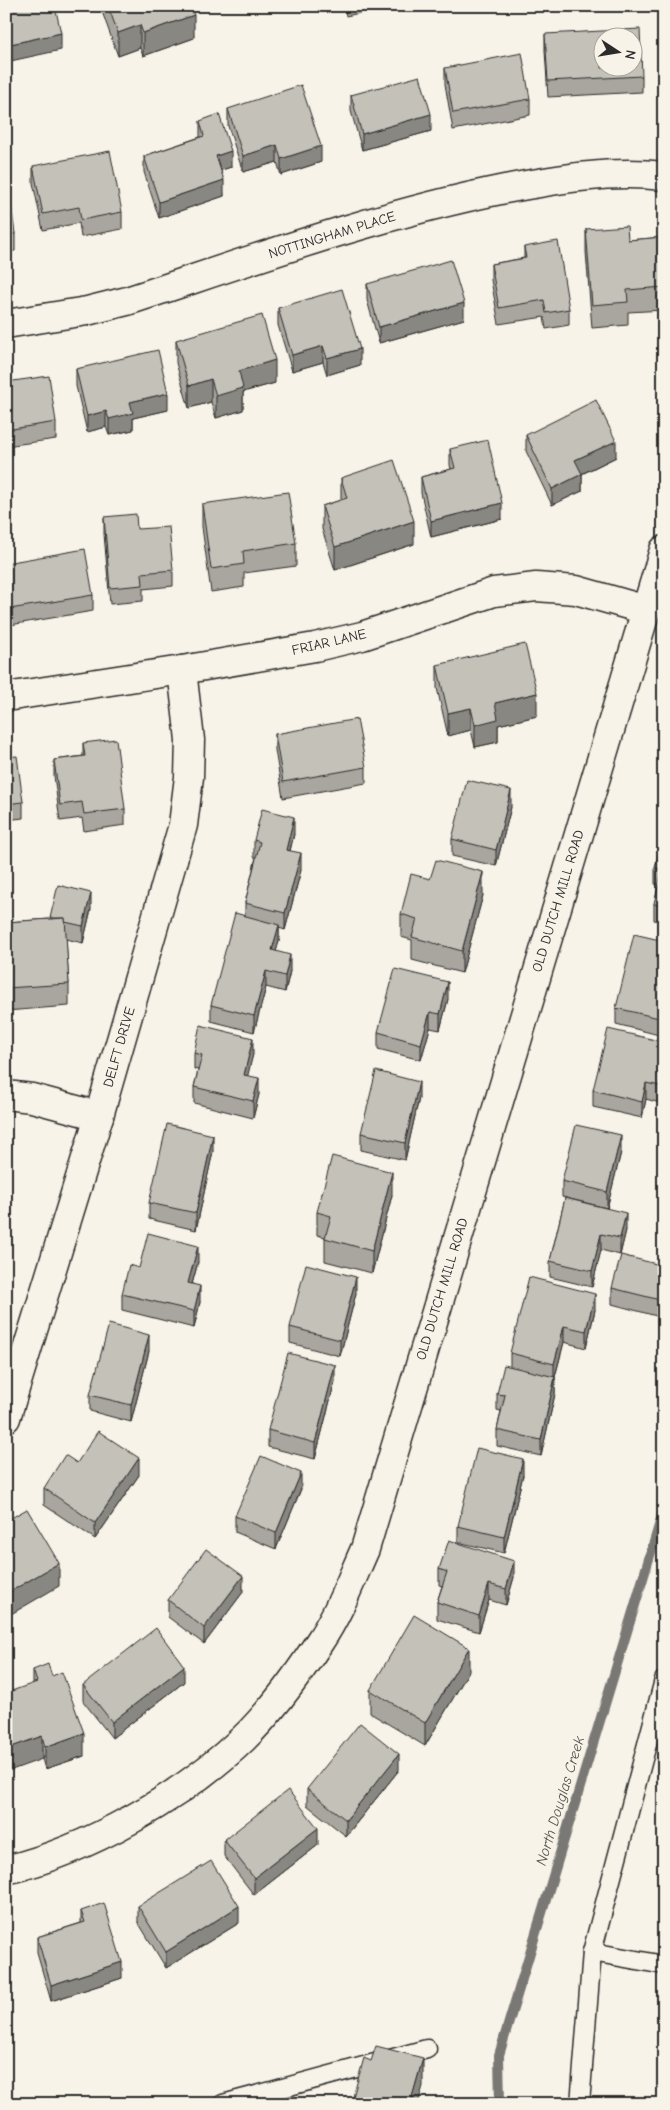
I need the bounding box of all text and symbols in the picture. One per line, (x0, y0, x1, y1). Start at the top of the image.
north arrow (592, 28, 642, 78)
text: N (621, 48, 639, 61)
street label: NOTTINGHAM PLACE (266, 208, 398, 262)
street label: FRIAR LANE (290, 625, 368, 659)
street label: OLD DUTCH MILL ROAD (528, 828, 588, 974)
street label: DELFT DRIVE (99, 1005, 139, 1089)
street label: OLD DUTCH MILL ROAD (412, 1216, 472, 1362)
water label: North Douglas Creek (532, 1734, 588, 1868)

